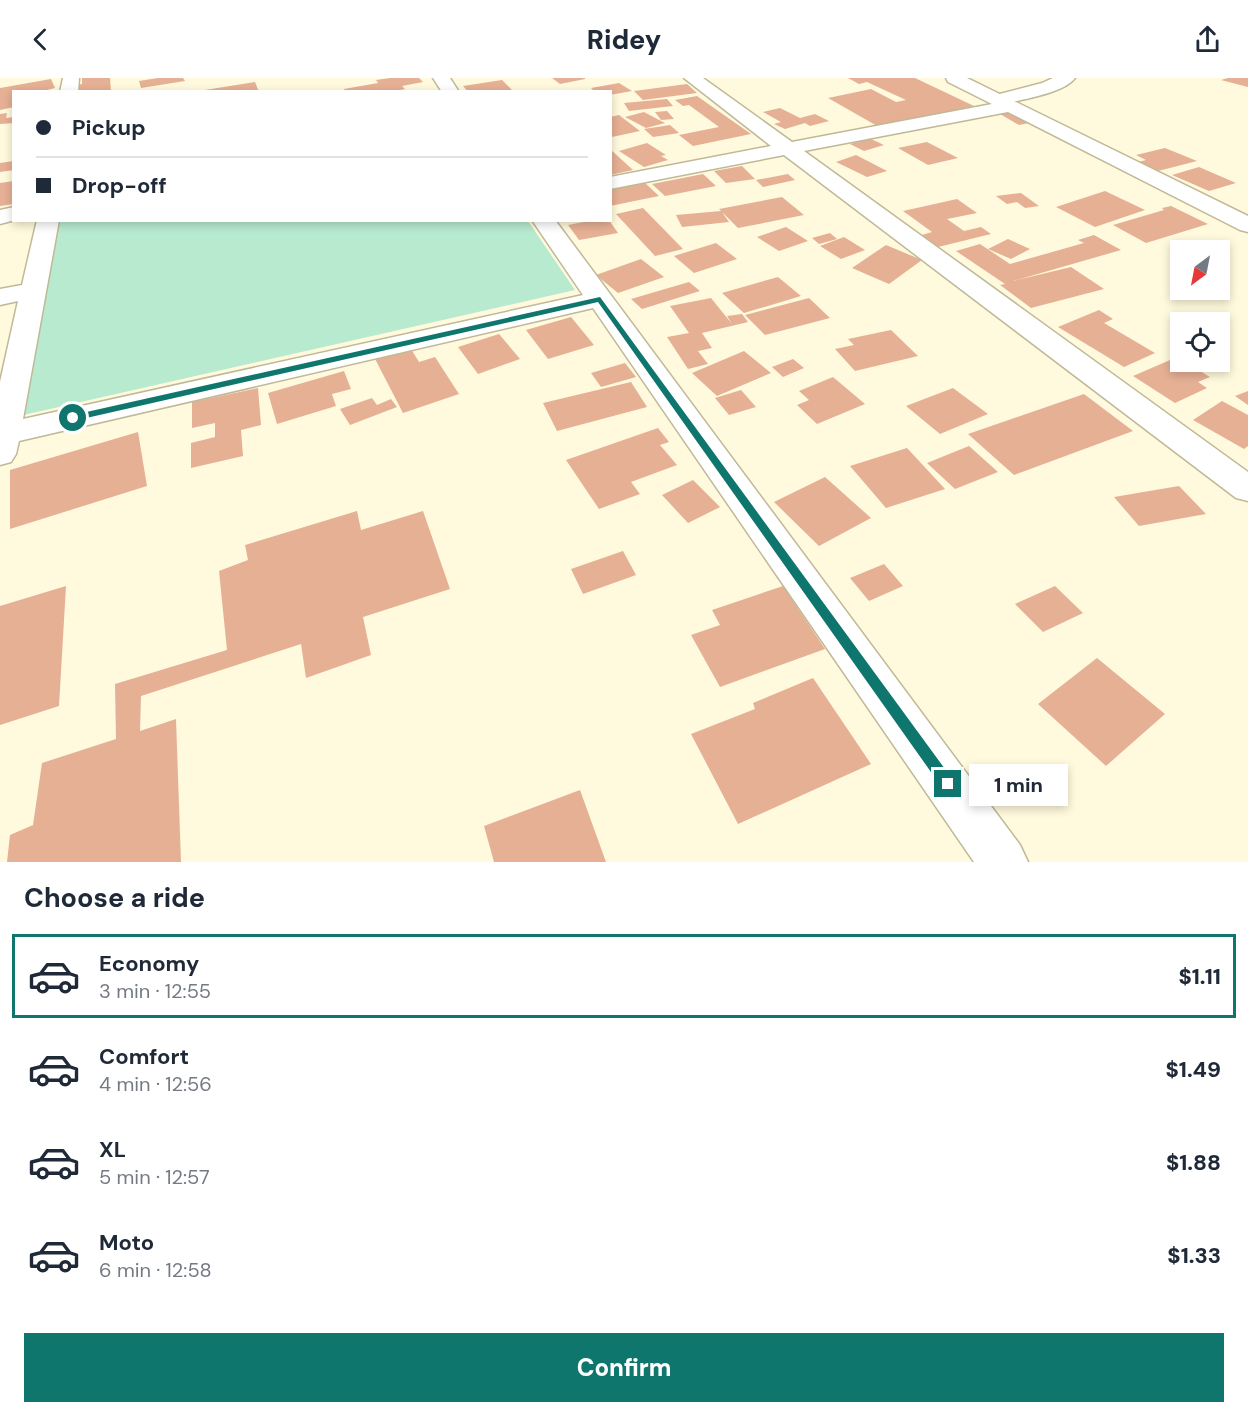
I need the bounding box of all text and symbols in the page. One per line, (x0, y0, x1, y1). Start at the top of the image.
text: Ridey (587, 22, 661, 57)
icon: back (24, 23, 57, 56)
icon: share (1191, 23, 1224, 56)
text: Pickup (72, 113, 146, 142)
text: Drop-off (72, 171, 167, 200)
north arrow (1170, 240, 1230, 300)
map controls (1170, 240, 1230, 372)
button: locate (1170, 312, 1230, 372)
route start (59, 404, 86, 431)
callout: 1 min (969, 763, 1068, 805)
route end (934, 770, 961, 797)
text: 1 min (994, 772, 1043, 798)
text: Choose a ride (24, 880, 205, 915)
icon: car (27, 949, 81, 1003)
text: Economy (99, 949, 199, 978)
text: $1.11 (1178, 962, 1221, 991)
text: 3 min · 12:55 (99, 978, 211, 1004)
icon: car (27, 1042, 81, 1096)
text: Comfort (99, 1042, 189, 1071)
text: $1.49 (1165, 1055, 1221, 1084)
text: 4 min · 12:56 (99, 1071, 212, 1097)
icon: car (27, 1135, 81, 1189)
text: XL (99, 1135, 126, 1164)
text: $1.88 (1166, 1148, 1221, 1177)
text: 5 min · 12:57 (99, 1164, 210, 1190)
icon: car (27, 1228, 81, 1282)
text: Moto (99, 1228, 154, 1257)
text: $1.33 (1167, 1241, 1221, 1270)
text: 6 min · 12:58 (99, 1257, 212, 1283)
button: Confirm (24, 1333, 1224, 1402)

